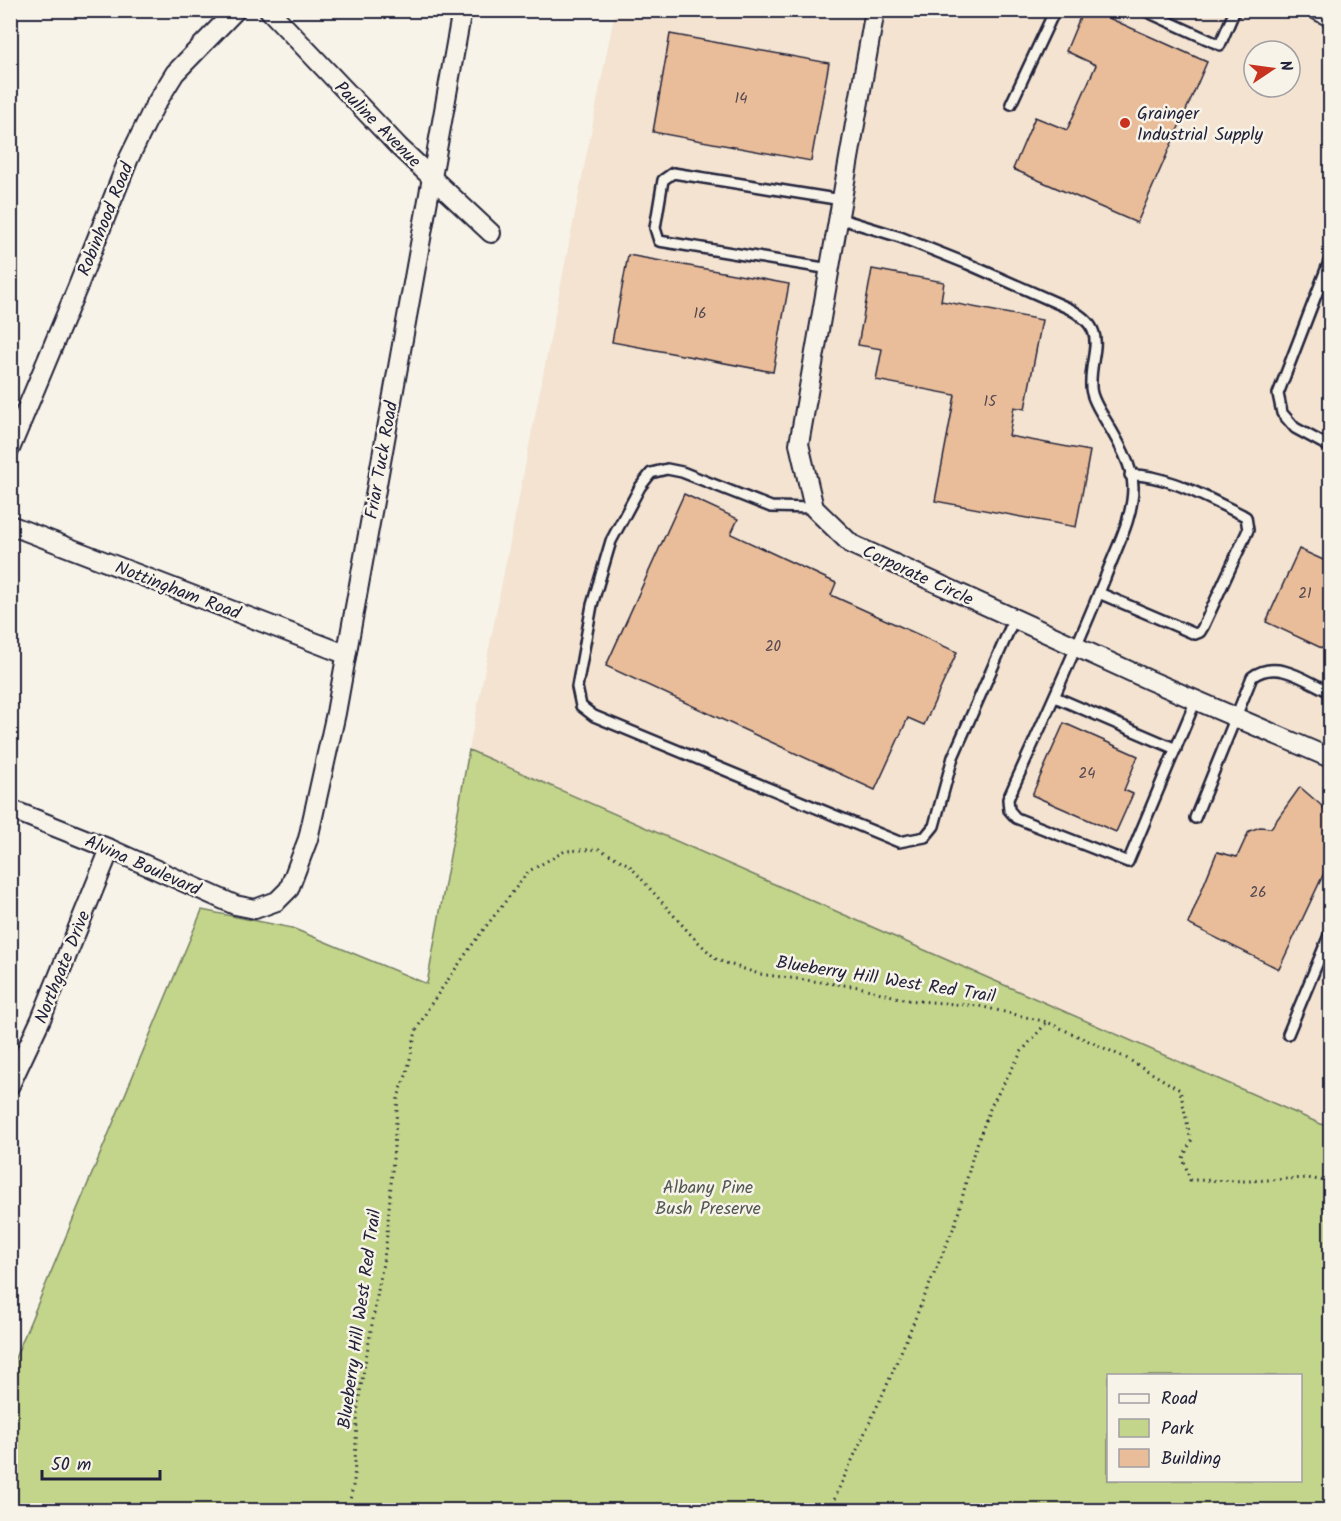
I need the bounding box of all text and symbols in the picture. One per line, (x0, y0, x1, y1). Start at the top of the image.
north arrow (1242, 39, 1302, 99)
text: N (1272, 58, 1298, 74)
street label: Pauline Avenue (327, 75, 427, 175)
house number: 14 (735, 87, 747, 111)
place label: Grainger Industrial Supply (1137, 100, 1264, 150)
marker: Grainger Industrial Supply (1118, 116, 1132, 130)
street label: Robinhood Road (70, 157, 143, 281)
house number: 16 (693, 302, 707, 326)
house number: 15 (984, 390, 997, 414)
street label: Friar Tuck Road (358, 398, 407, 522)
street label: Corporate Circle (857, 538, 978, 615)
street label: Nottingham Road (110, 554, 245, 629)
house number: 21 (1298, 582, 1312, 606)
house number: 20 (765, 635, 782, 659)
house number: 24 (1079, 762, 1095, 786)
street label: Alvina Boulevard (80, 828, 206, 905)
house number: 26 (1249, 881, 1267, 905)
street label: Northgate Drive (28, 907, 99, 1029)
street label: Blueberry Hill West Red Trail (774, 949, 998, 1012)
park label: Albany Pine Bush Preserve (655, 1174, 761, 1224)
street label: Blueberry Hill West Red Trail (331, 1207, 390, 1431)
legend (1107, 1374, 1302, 1482)
text: Road (1161, 1385, 1198, 1414)
text: Park (1161, 1415, 1194, 1444)
scale bar (42, 1443, 160, 1481)
text: Building (1161, 1445, 1221, 1474)
text: 50 m (51, 1451, 91, 1480)

